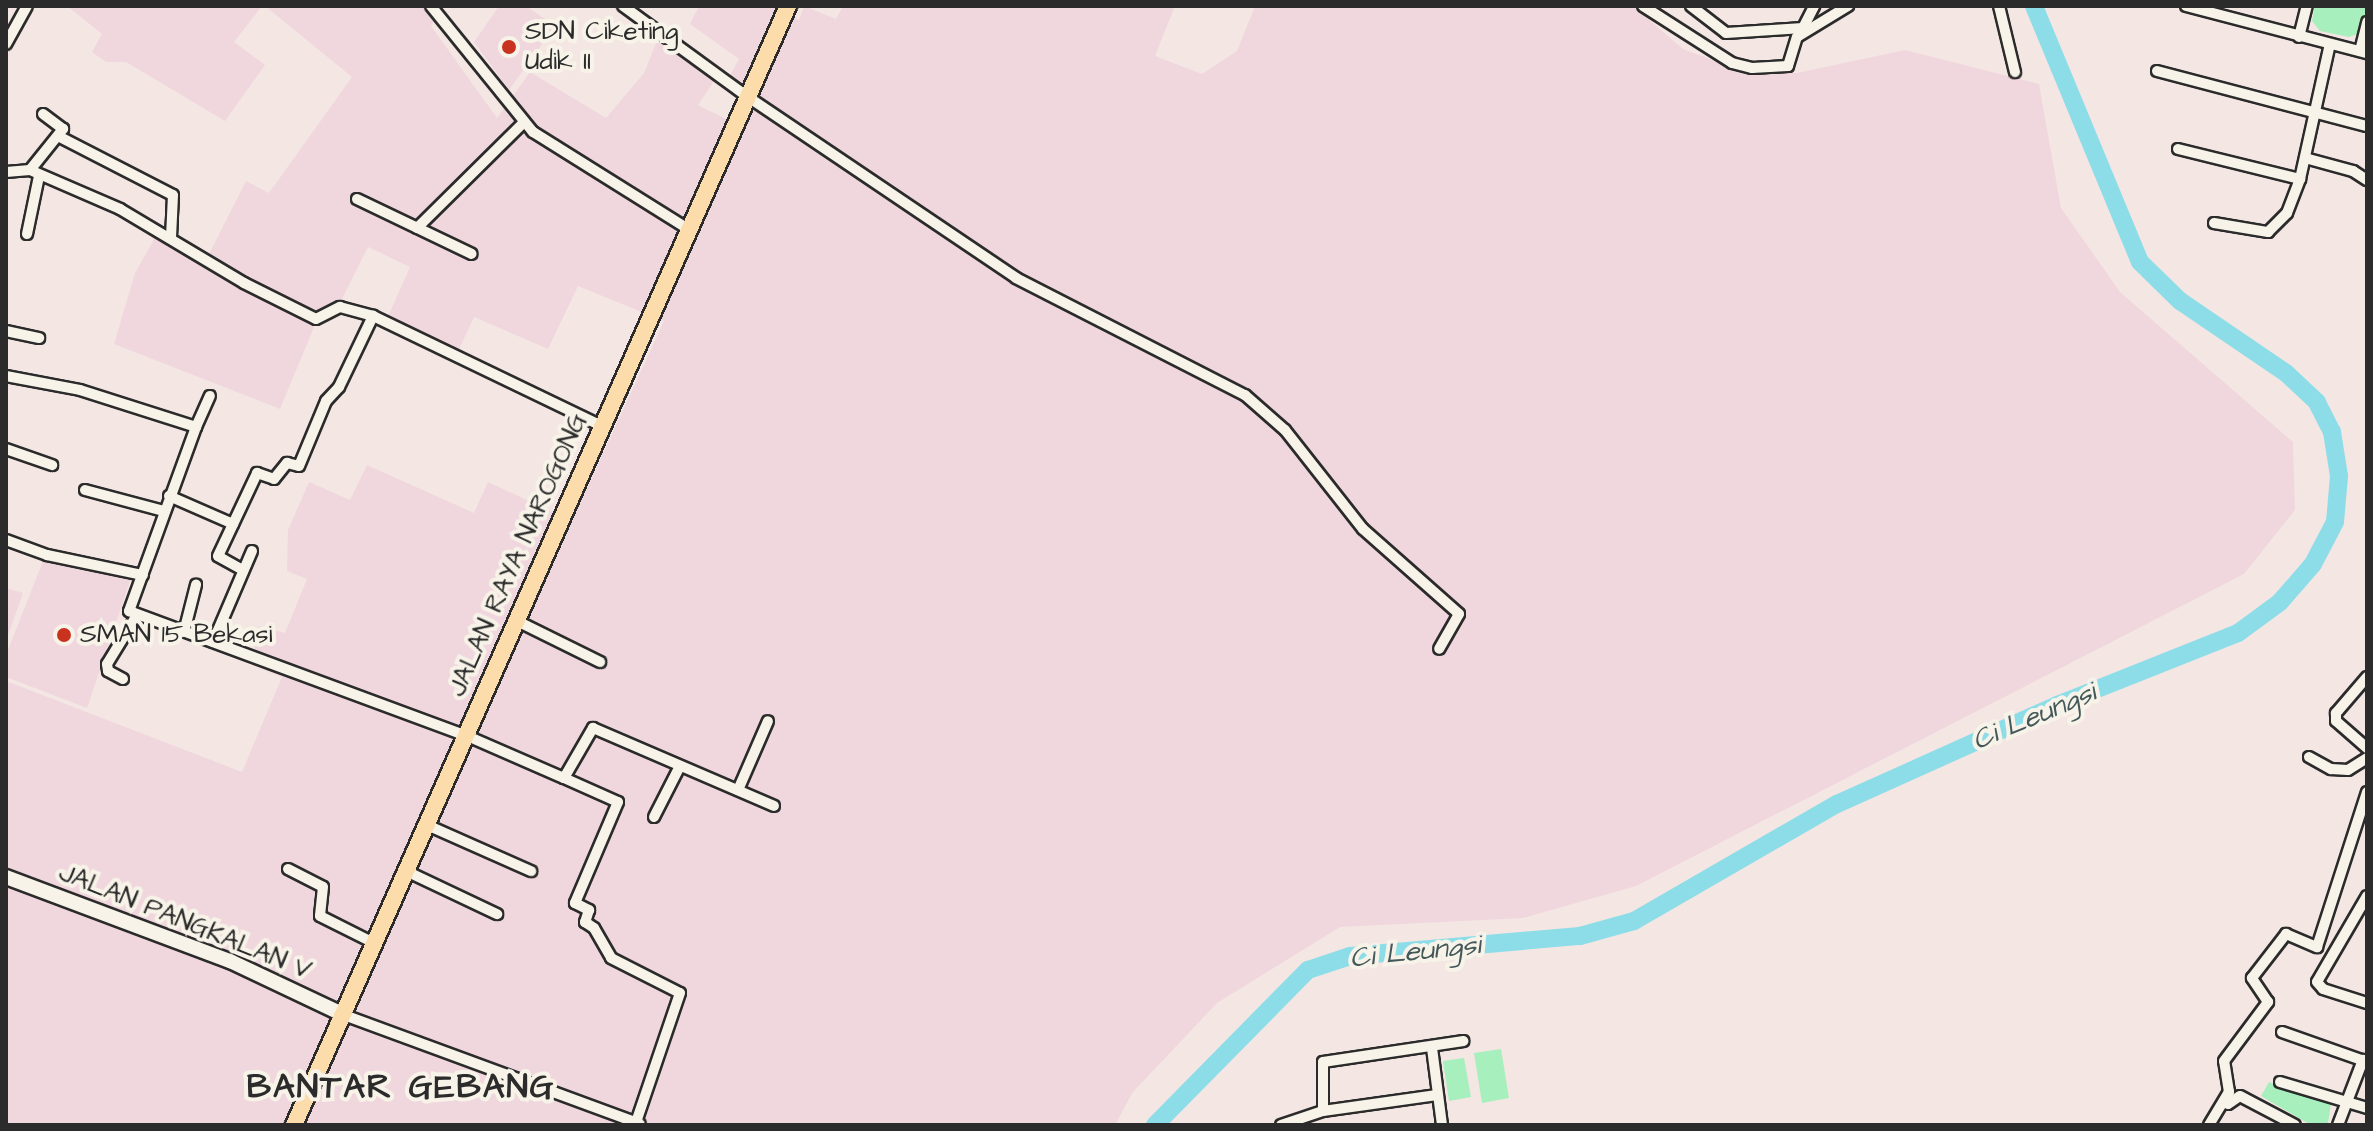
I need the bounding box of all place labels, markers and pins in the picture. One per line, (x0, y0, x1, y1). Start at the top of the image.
place label: SDN Ciketing Udik II (525, 16, 679, 78)
marker: SDN Ciketing Udik II (500, 38, 518, 56)
place label: SMAN 15 Bekasi (80, 619, 272, 651)
marker: SMAN 15 Bekasi (55, 626, 73, 644)

